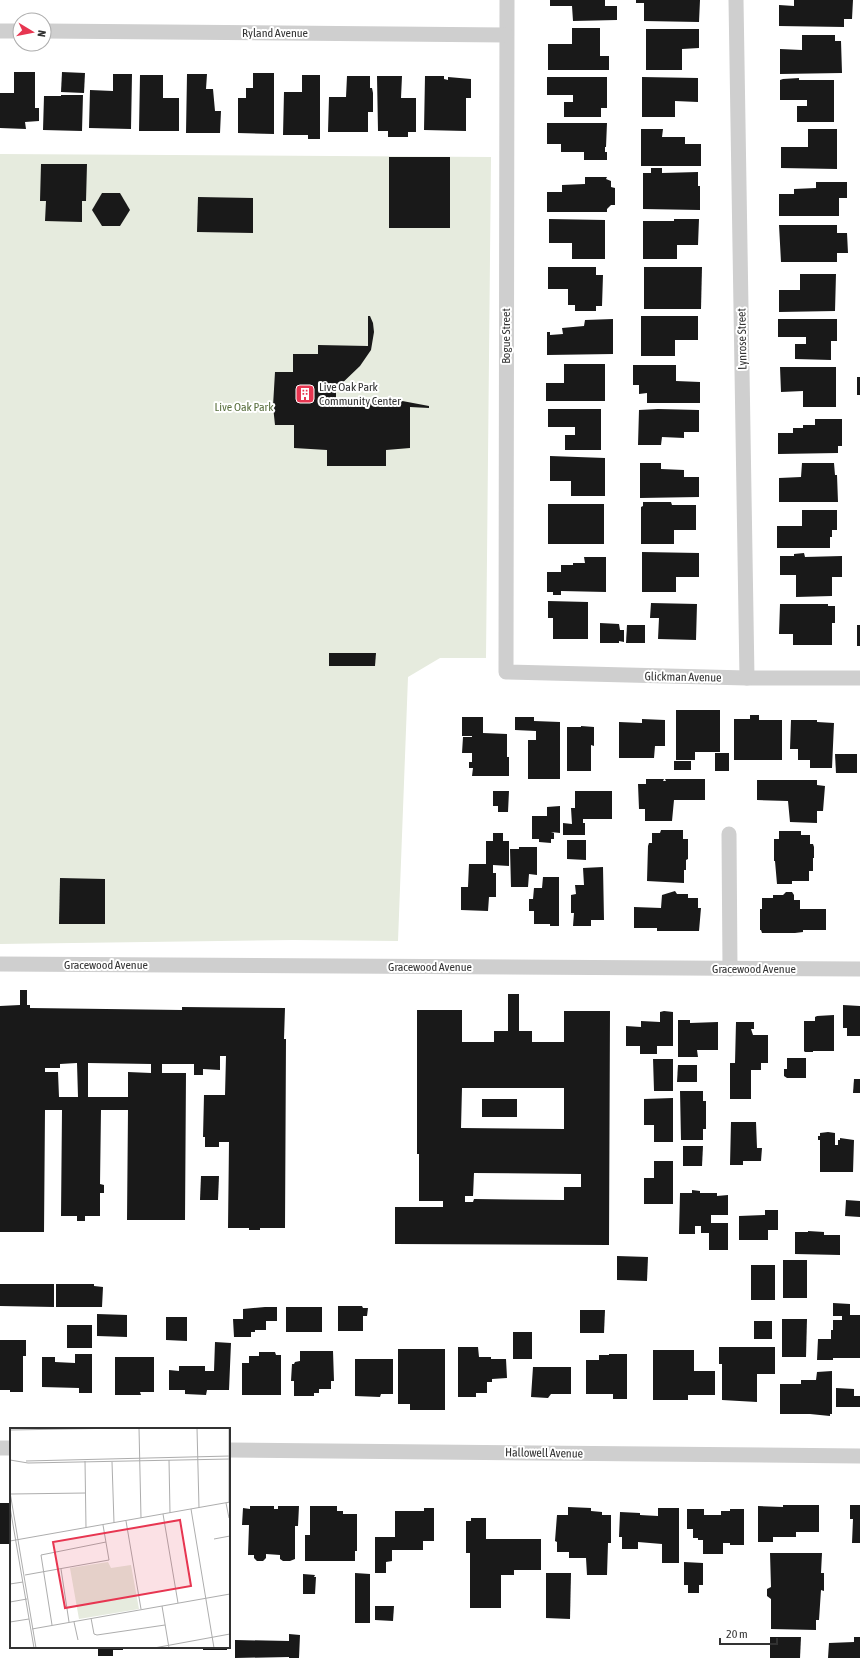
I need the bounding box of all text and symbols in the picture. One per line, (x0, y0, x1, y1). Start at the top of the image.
north arrow (12, 12, 52, 52)
street label: Ryland Avenue (242, 26, 308, 40)
text: N (35, 29, 48, 38)
street label: Lynrose Street (734, 307, 750, 370)
street label: Bogue Street (499, 308, 513, 364)
place label: Live Oak Park Community Center (319, 380, 401, 408)
building icon: Live Oak Park Community Center (294, 383, 316, 405)
park label: Live Oak Park (215, 400, 274, 414)
street label: Glickman Avenue (644, 669, 722, 685)
street label: Gracewood Avenue (64, 958, 148, 972)
street label: Gracewood Avenue (388, 960, 472, 974)
street label: Gracewood Avenue (712, 962, 796, 976)
inset map (10, 1428, 230, 1648)
street label: Hallowell Avenue (505, 1445, 583, 1461)
scale bar (720, 1620, 777, 1646)
text: 20 m (726, 1627, 748, 1641)

